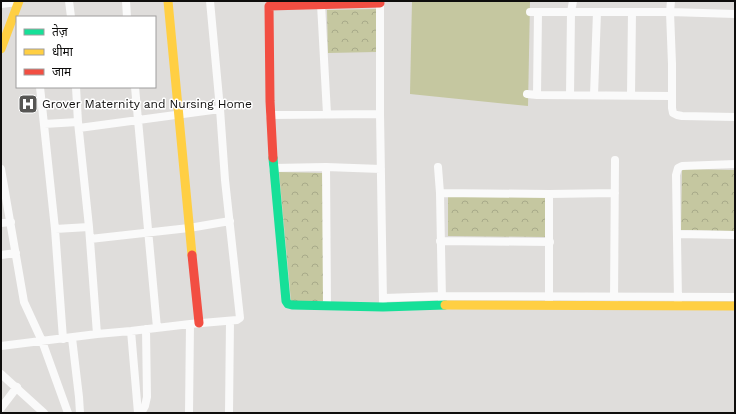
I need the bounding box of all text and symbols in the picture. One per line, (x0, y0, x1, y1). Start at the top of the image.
legend (16, 16, 156, 88)
text: तेज़ (52, 24, 69, 39)
text: धीमा (52, 44, 74, 59)
text: जाम (52, 65, 72, 79)
hospital icon: Grover Maternity and Nursing Home (17, 93, 39, 115)
place label: Grover Maternity and Nursing Home (42, 97, 252, 111)

